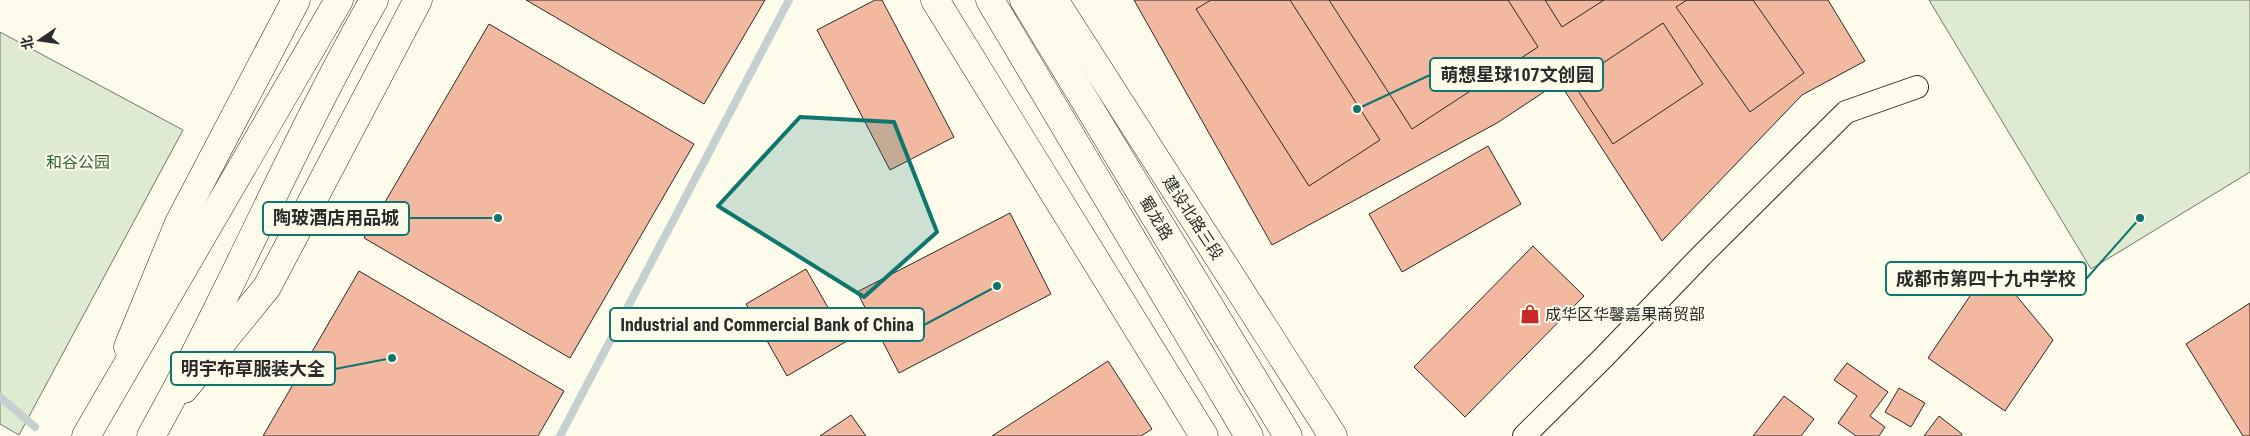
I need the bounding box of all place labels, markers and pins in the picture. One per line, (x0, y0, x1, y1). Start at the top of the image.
callout: 萌想星球107文创园 (1430, 58, 1603, 91)
callout: 陶玻酒店用品城 (263, 202, 409, 235)
callout: 成都市第四十九中学校 (1886, 262, 2086, 295)
shop icon: 成华区华馨嘉果商贸部 (1519, 303, 1541, 325)
place label: 成华区华馨嘉果商贸部 (1545, 305, 1705, 324)
callout: Industrial and Commercial Bank of China (610, 308, 924, 341)
callout: 明宇布草服装大全 (171, 352, 335, 385)

